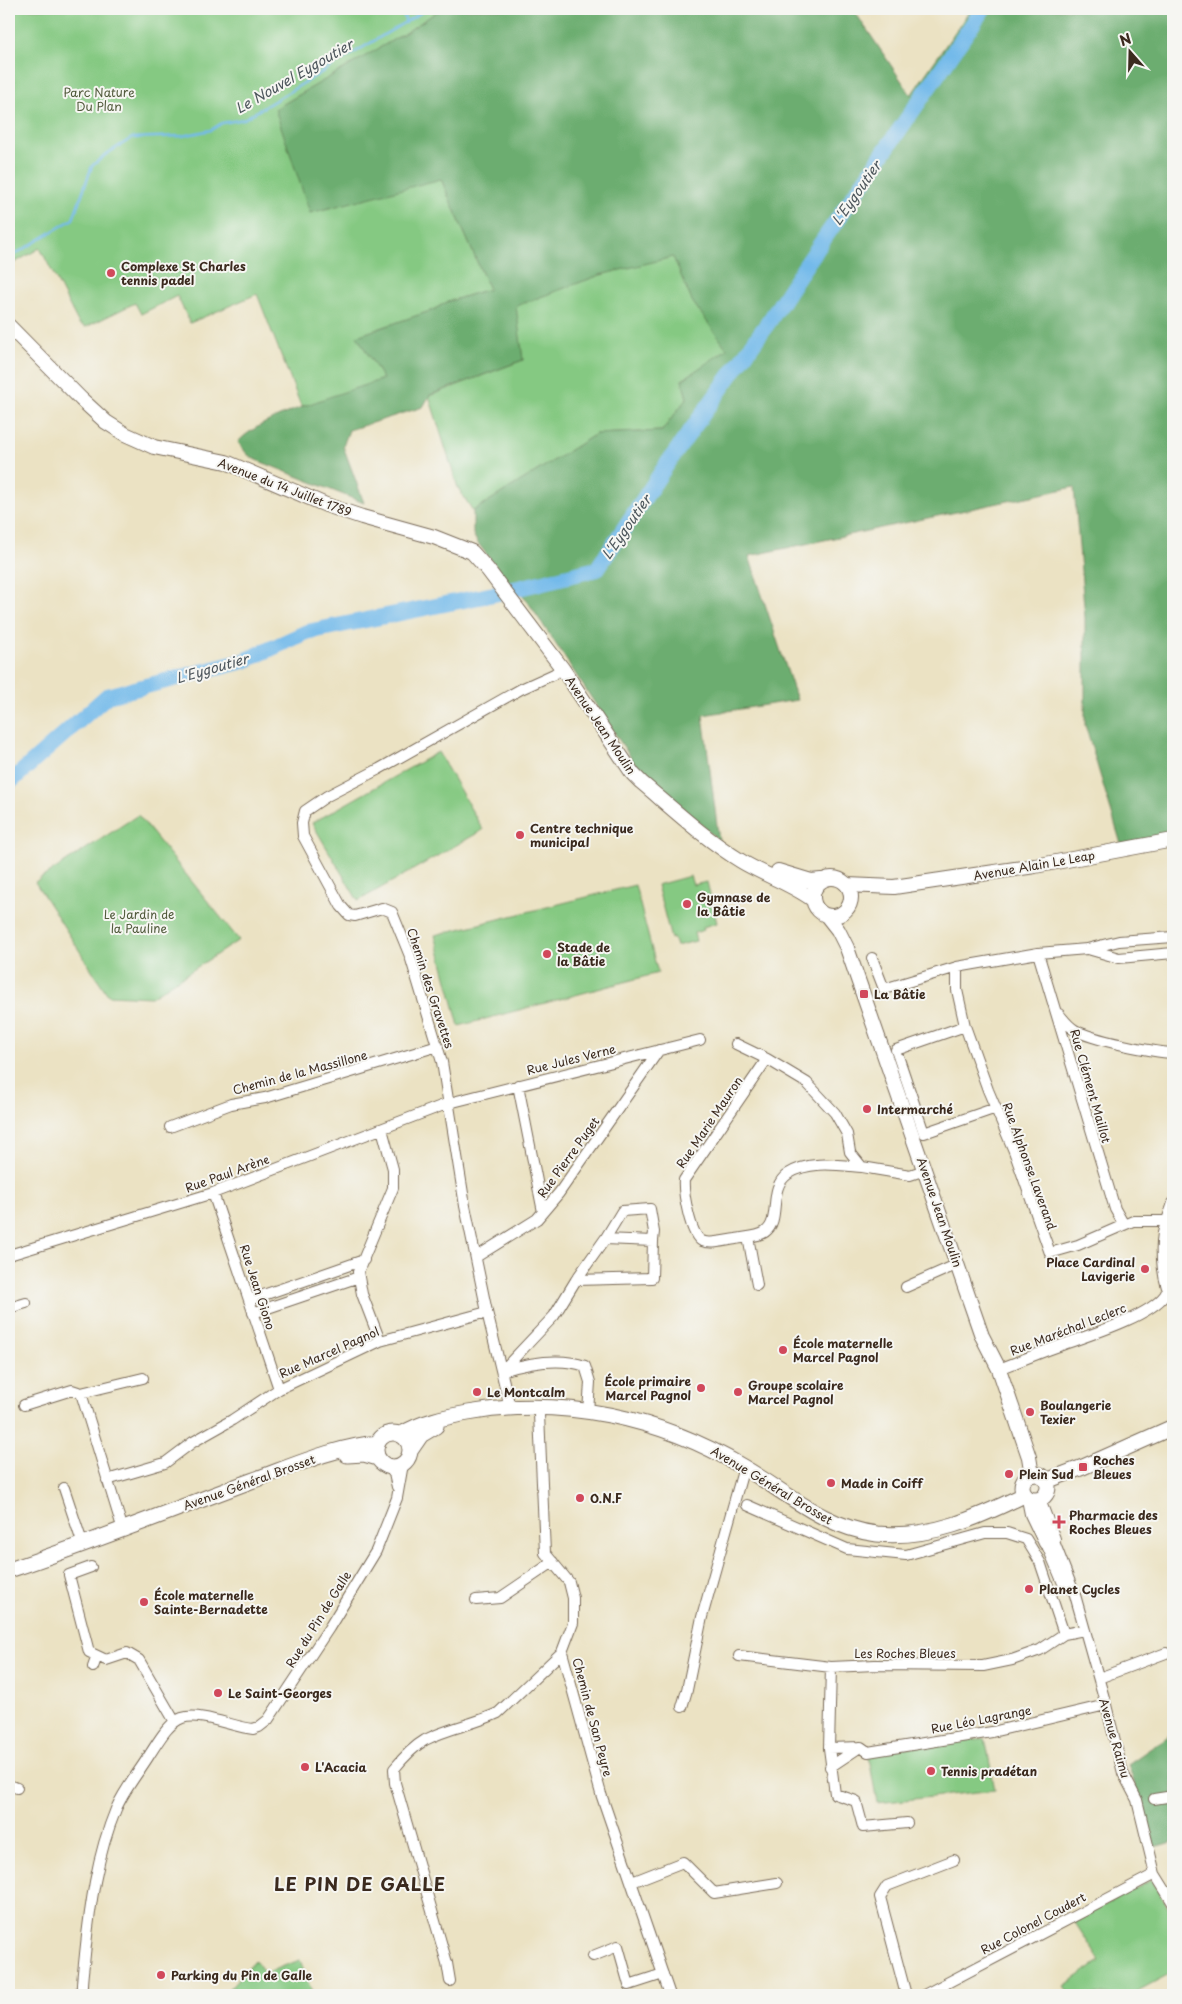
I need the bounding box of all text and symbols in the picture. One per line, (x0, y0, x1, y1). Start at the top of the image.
north arrow (1104, 28, 1154, 78)
text: N (1117, 28, 1134, 51)
water label: Le Nouvel Eygoutier (231, 33, 358, 118)
park label: Parc Nature Du Plan (63, 83, 135, 115)
water label: L'Eygoutier (826, 155, 887, 229)
place label: Complexe St Charles tennis padel (121, 257, 246, 289)
marker: Complexe St Charles tennis padel (105, 267, 117, 279)
street label: Avenue du 14 Juillet 1789 (216, 453, 354, 521)
water label: L'Eygoutier (596, 489, 657, 563)
water label: L'Eygoutier (173, 647, 252, 688)
street label: Avenue Jean Moulin (561, 672, 641, 778)
place label: Centre technique municipal (530, 819, 634, 851)
marker: Centre technique municipal (514, 829, 526, 841)
street label: Avenue Alain Le Leap (972, 845, 1096, 885)
place label: Gymnase de la Bâtie (697, 888, 771, 920)
marker: Gymnase de la Bâtie (681, 898, 693, 910)
park label: Le Jardin de la Pauline (104, 905, 174, 937)
street label: Chemin des Gravettes (403, 926, 459, 1051)
place label: Stade de la Bâtie (557, 938, 610, 970)
marker: Stade de la Bâtie (541, 948, 553, 960)
place label: La Bâtie (874, 985, 926, 1003)
marker: La Bâtie (858, 988, 870, 1000)
street label: Rue Clément Maillot (1066, 1027, 1116, 1145)
street label: Rue Jules Verne (525, 1039, 618, 1079)
street label: Chemin de la Massillone (231, 1045, 370, 1099)
street label: Rue Marie Mauron (671, 1072, 747, 1172)
place label: Intermarché (877, 1100, 953, 1118)
street label: Rue Alphonse Laverand (999, 1100, 1062, 1233)
marker: Intermarché (861, 1103, 873, 1115)
street label: Rue Pierre Puget (533, 1113, 603, 1201)
street label: Rue Paul Arène (183, 1149, 271, 1197)
street label: Avenue Jean Moulin (913, 1155, 967, 1269)
street label: Rue Jean Giono (236, 1242, 280, 1332)
place label: Place Cardinal Lavigerie (1046, 1253, 1135, 1285)
marker: Place Cardinal Lavigerie (1139, 1263, 1151, 1275)
street label: Rue Maréchal Leclerc (1007, 1299, 1129, 1359)
street label: Rue Marcel Pagnol (276, 1322, 382, 1382)
place label: École maternelle Marcel Pagnol (793, 1334, 893, 1366)
marker: École maternelle Marcel Pagnol (777, 1344, 789, 1356)
place label: École primaire Marcel Pagnol (605, 1372, 691, 1404)
place label: Groupe scolaire Marcel Pagnol (748, 1376, 844, 1408)
marker: École primaire Marcel Pagnol (695, 1382, 707, 1394)
place label: Le Montcalm (487, 1383, 565, 1401)
marker: Le Montcalm (471, 1386, 483, 1398)
marker: Groupe scolaire Marcel Pagnol (732, 1386, 744, 1398)
place label: Boulangerie Texier (1040, 1396, 1112, 1428)
marker: Boulangerie Texier (1024, 1406, 1036, 1418)
street label: Avenue Général Brosset (708, 1441, 836, 1529)
street label: Avenue Général Brosset (180, 1450, 318, 1514)
place label: Roches Bleues (1093, 1451, 1135, 1483)
marker: Roches Bleues (1077, 1461, 1089, 1473)
place label: Plein Sud (1019, 1465, 1074, 1483)
marker: Plein Sud (1003, 1468, 1015, 1480)
place label: Made in Coiff (841, 1474, 924, 1492)
marker: Made in Coiff (825, 1477, 837, 1489)
place label: O.N.F (590, 1489, 622, 1507)
marker: O.N.F (574, 1492, 586, 1504)
place label: Pharmacie des Roches Bleues (1069, 1506, 1158, 1538)
marker: Pharmacie des Roches Bleues (1053, 1516, 1065, 1528)
street label: Rue du Pin de Galle (281, 1567, 355, 1671)
place label: Planet Cycles (1039, 1580, 1120, 1598)
marker: Planet Cycles (1023, 1583, 1035, 1595)
place label: École maternelle Sainte-Bernadette (154, 1586, 268, 1618)
marker: École maternelle Sainte-Bernadette (138, 1596, 150, 1608)
street label: Les Roches Bleues (854, 1644, 956, 1662)
street label: Chemin de San Peyre (568, 1656, 618, 1778)
place label: Le Saint-Georges (228, 1684, 332, 1702)
marker: Le Saint-Georges (212, 1687, 224, 1699)
street label: Avenue Raimu (1095, 1696, 1135, 1780)
street label: Rue Léo Lagrange (929, 1700, 1033, 1738)
place label: L'Acacia (315, 1758, 368, 1776)
marker: L'Acacia (299, 1761, 311, 1773)
place label: Tennis pradétan (941, 1762, 1037, 1780)
marker: Tennis pradétan (925, 1765, 937, 1777)
district label: LE PIN DE GALLE (274, 1870, 446, 1897)
street label: Rue Colonel Coudert (977, 1888, 1089, 1958)
place label: Parking du Pin de Galle (171, 1966, 312, 1984)
marker: Parking du Pin de Galle (155, 1969, 167, 1981)

